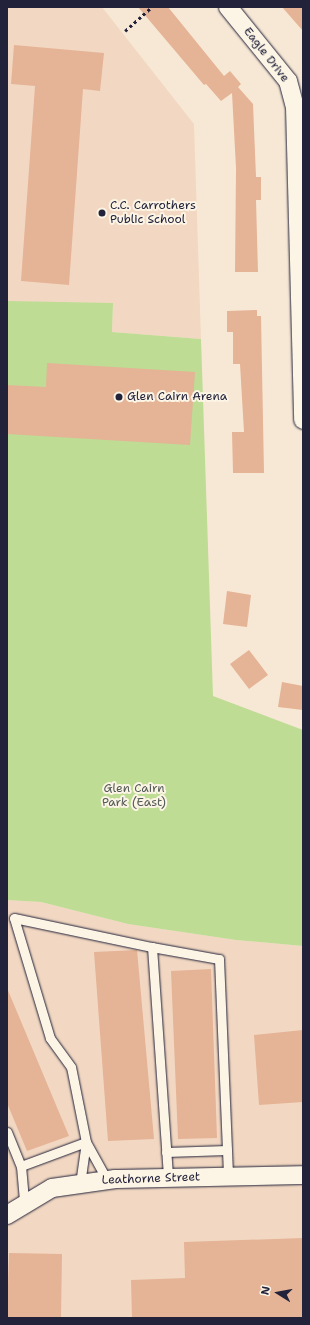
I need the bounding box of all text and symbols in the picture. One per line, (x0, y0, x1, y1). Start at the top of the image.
street label: Eagle Drive (240, 25, 292, 85)
place label: C.C. Carrothers Public School (110, 199, 196, 227)
marker: C.C. Carrothers Public School (97, 208, 107, 218)
place label: Glen Cairn Arena (127, 390, 227, 404)
marker: Glen Cairn Arena (114, 392, 124, 402)
park label: Glen Cairn Park (East) (102, 782, 166, 810)
street label: Leathorne Street (102, 1170, 200, 1188)
north arrow (258, 1273, 298, 1313)
text: N (258, 1285, 274, 1296)

